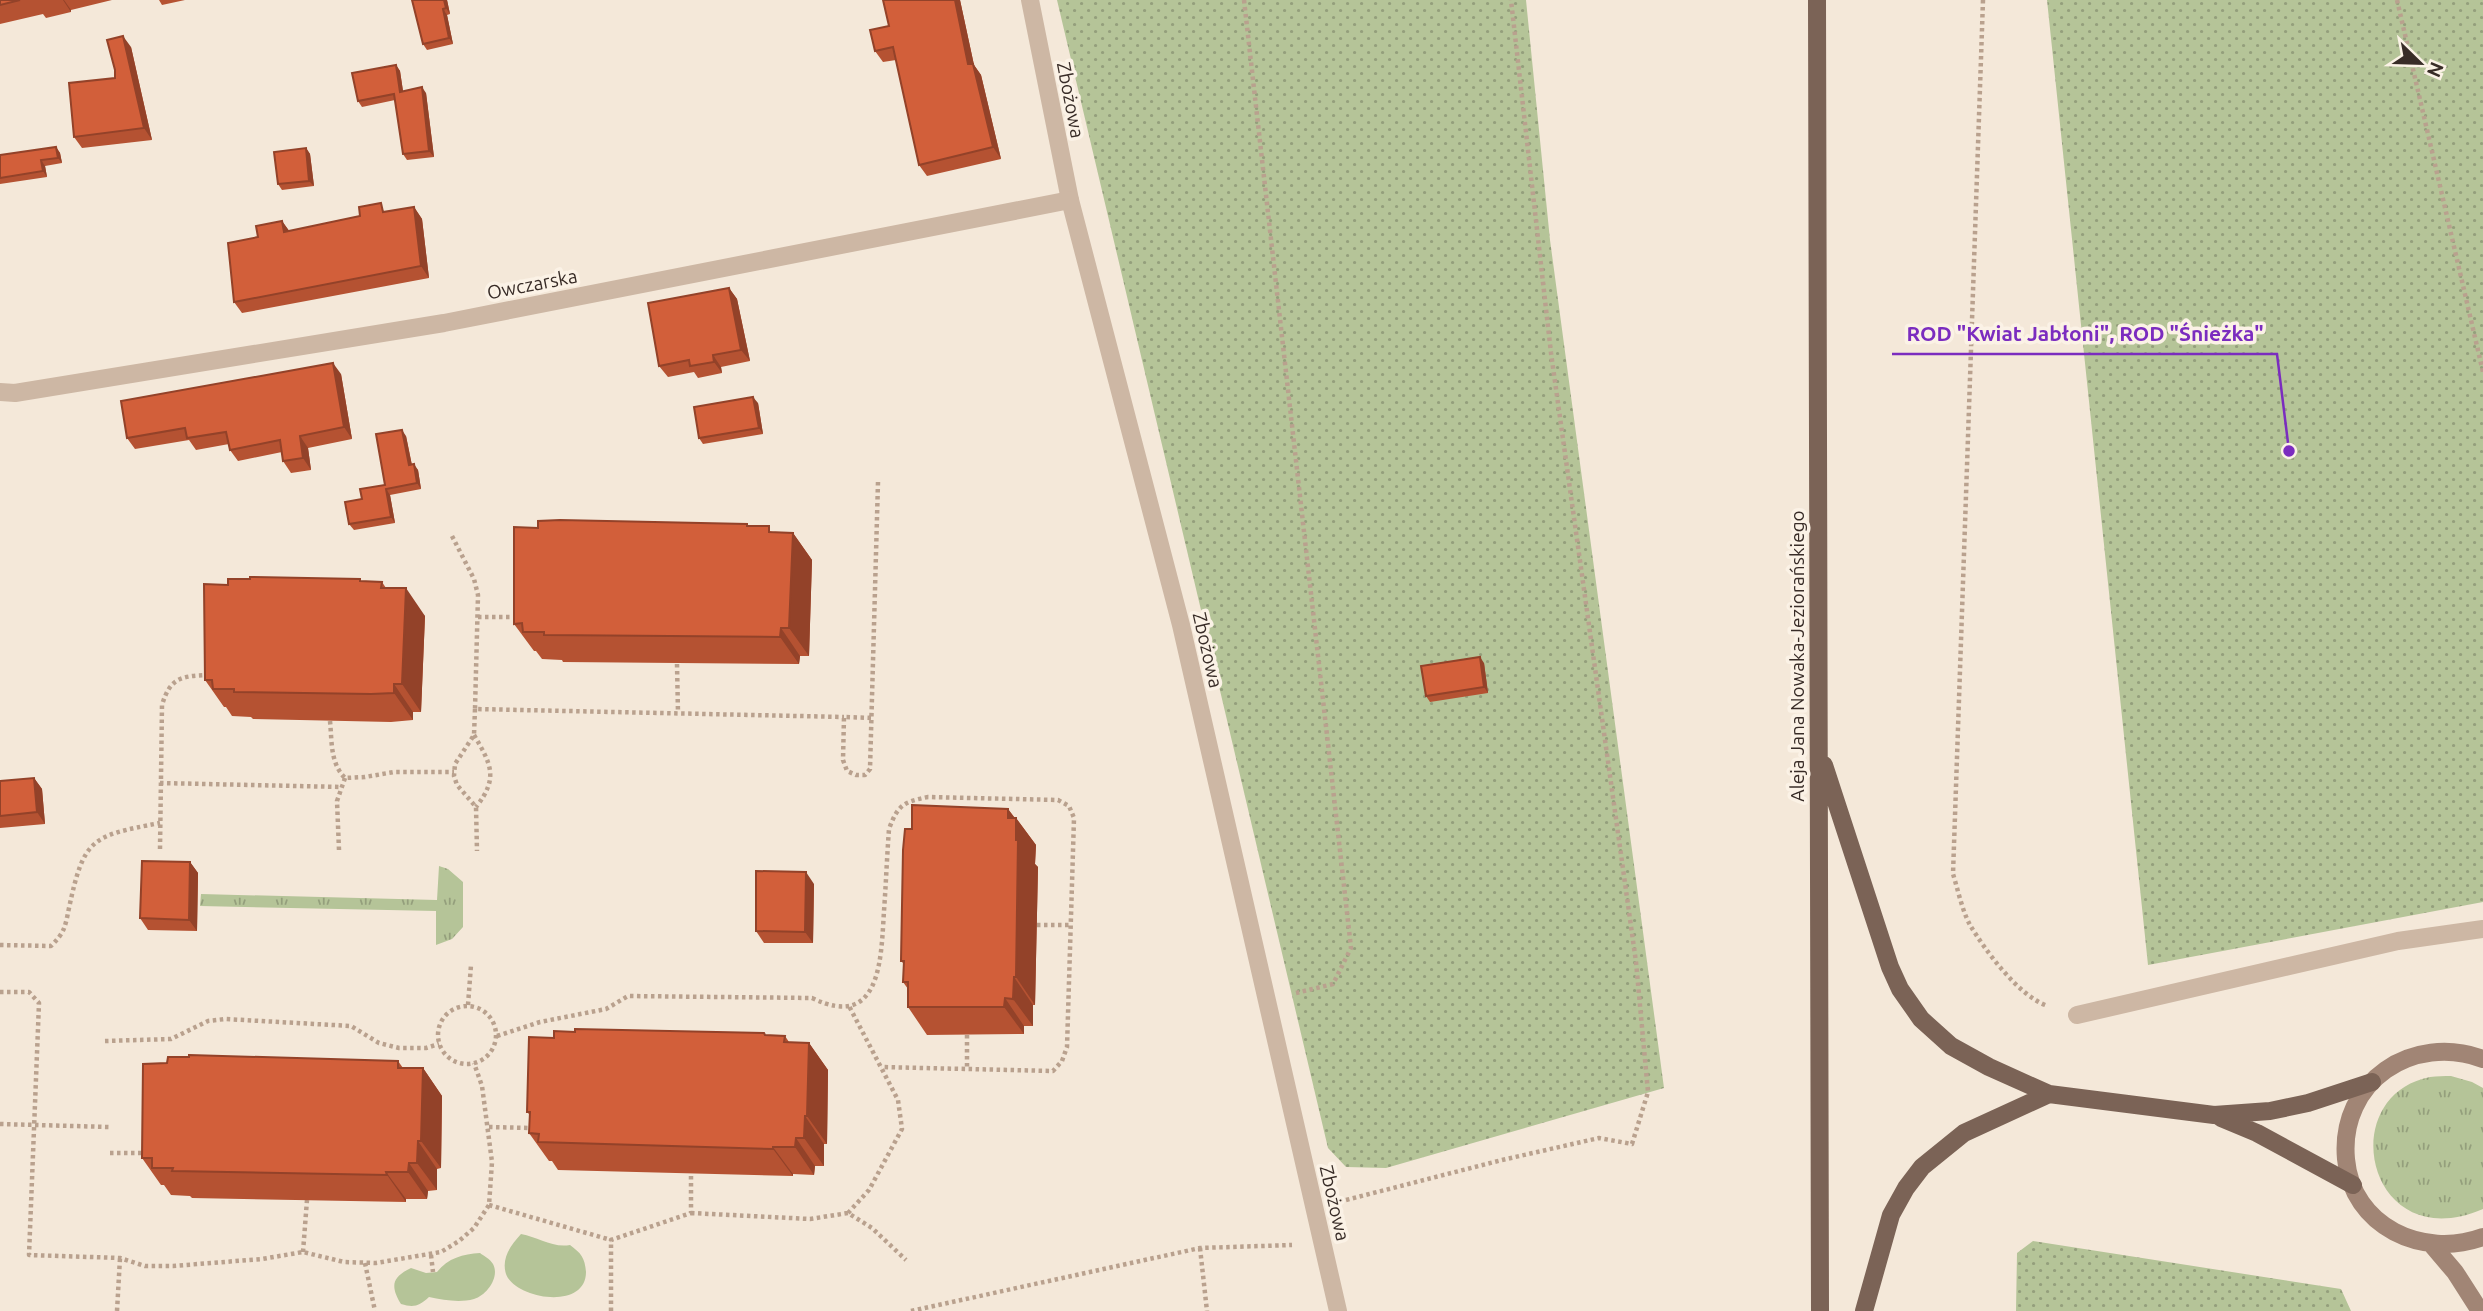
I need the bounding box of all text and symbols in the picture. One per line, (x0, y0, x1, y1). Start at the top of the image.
north arrow (2385, 28, 2455, 98)
text: N (2423, 59, 2449, 80)
street label: Zbożowa (1053, 60, 1089, 140)
street label: Owczarska (485, 264, 579, 304)
callout: ROD "Kwiat Jabłoni", ROD "Śnieżka" (1892, 312, 2277, 354)
text: ROD "Kwiat Jabłoni", ROD "Śnieżka" (1906, 321, 2264, 345)
street label: Aleja Jana Nowaka-Jeziorańskiego (1786, 510, 1808, 802)
street label: Zbożowa (1189, 610, 1227, 690)
street label: Zbożowa (1316, 1163, 1354, 1243)

